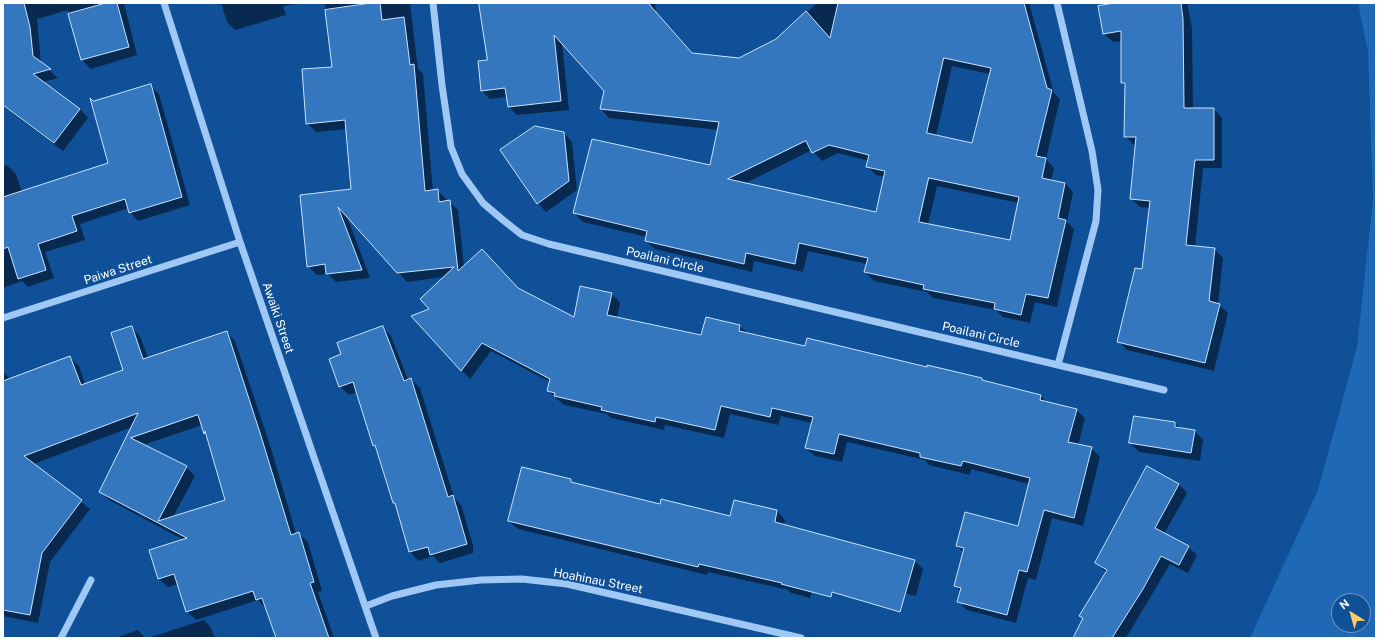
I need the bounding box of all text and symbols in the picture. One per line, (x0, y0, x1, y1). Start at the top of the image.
street label: Poailani Circle (625, 244, 705, 276)
street label: Paiwa Street (82, 252, 154, 288)
street label: Awaiki Street (259, 280, 297, 356)
street label: Poailani Circle (941, 319, 1021, 351)
street label: Hoahinau Street (552, 565, 644, 597)
north arrow (1331, 593, 1371, 633)
text: N (1337, 597, 1351, 612)

